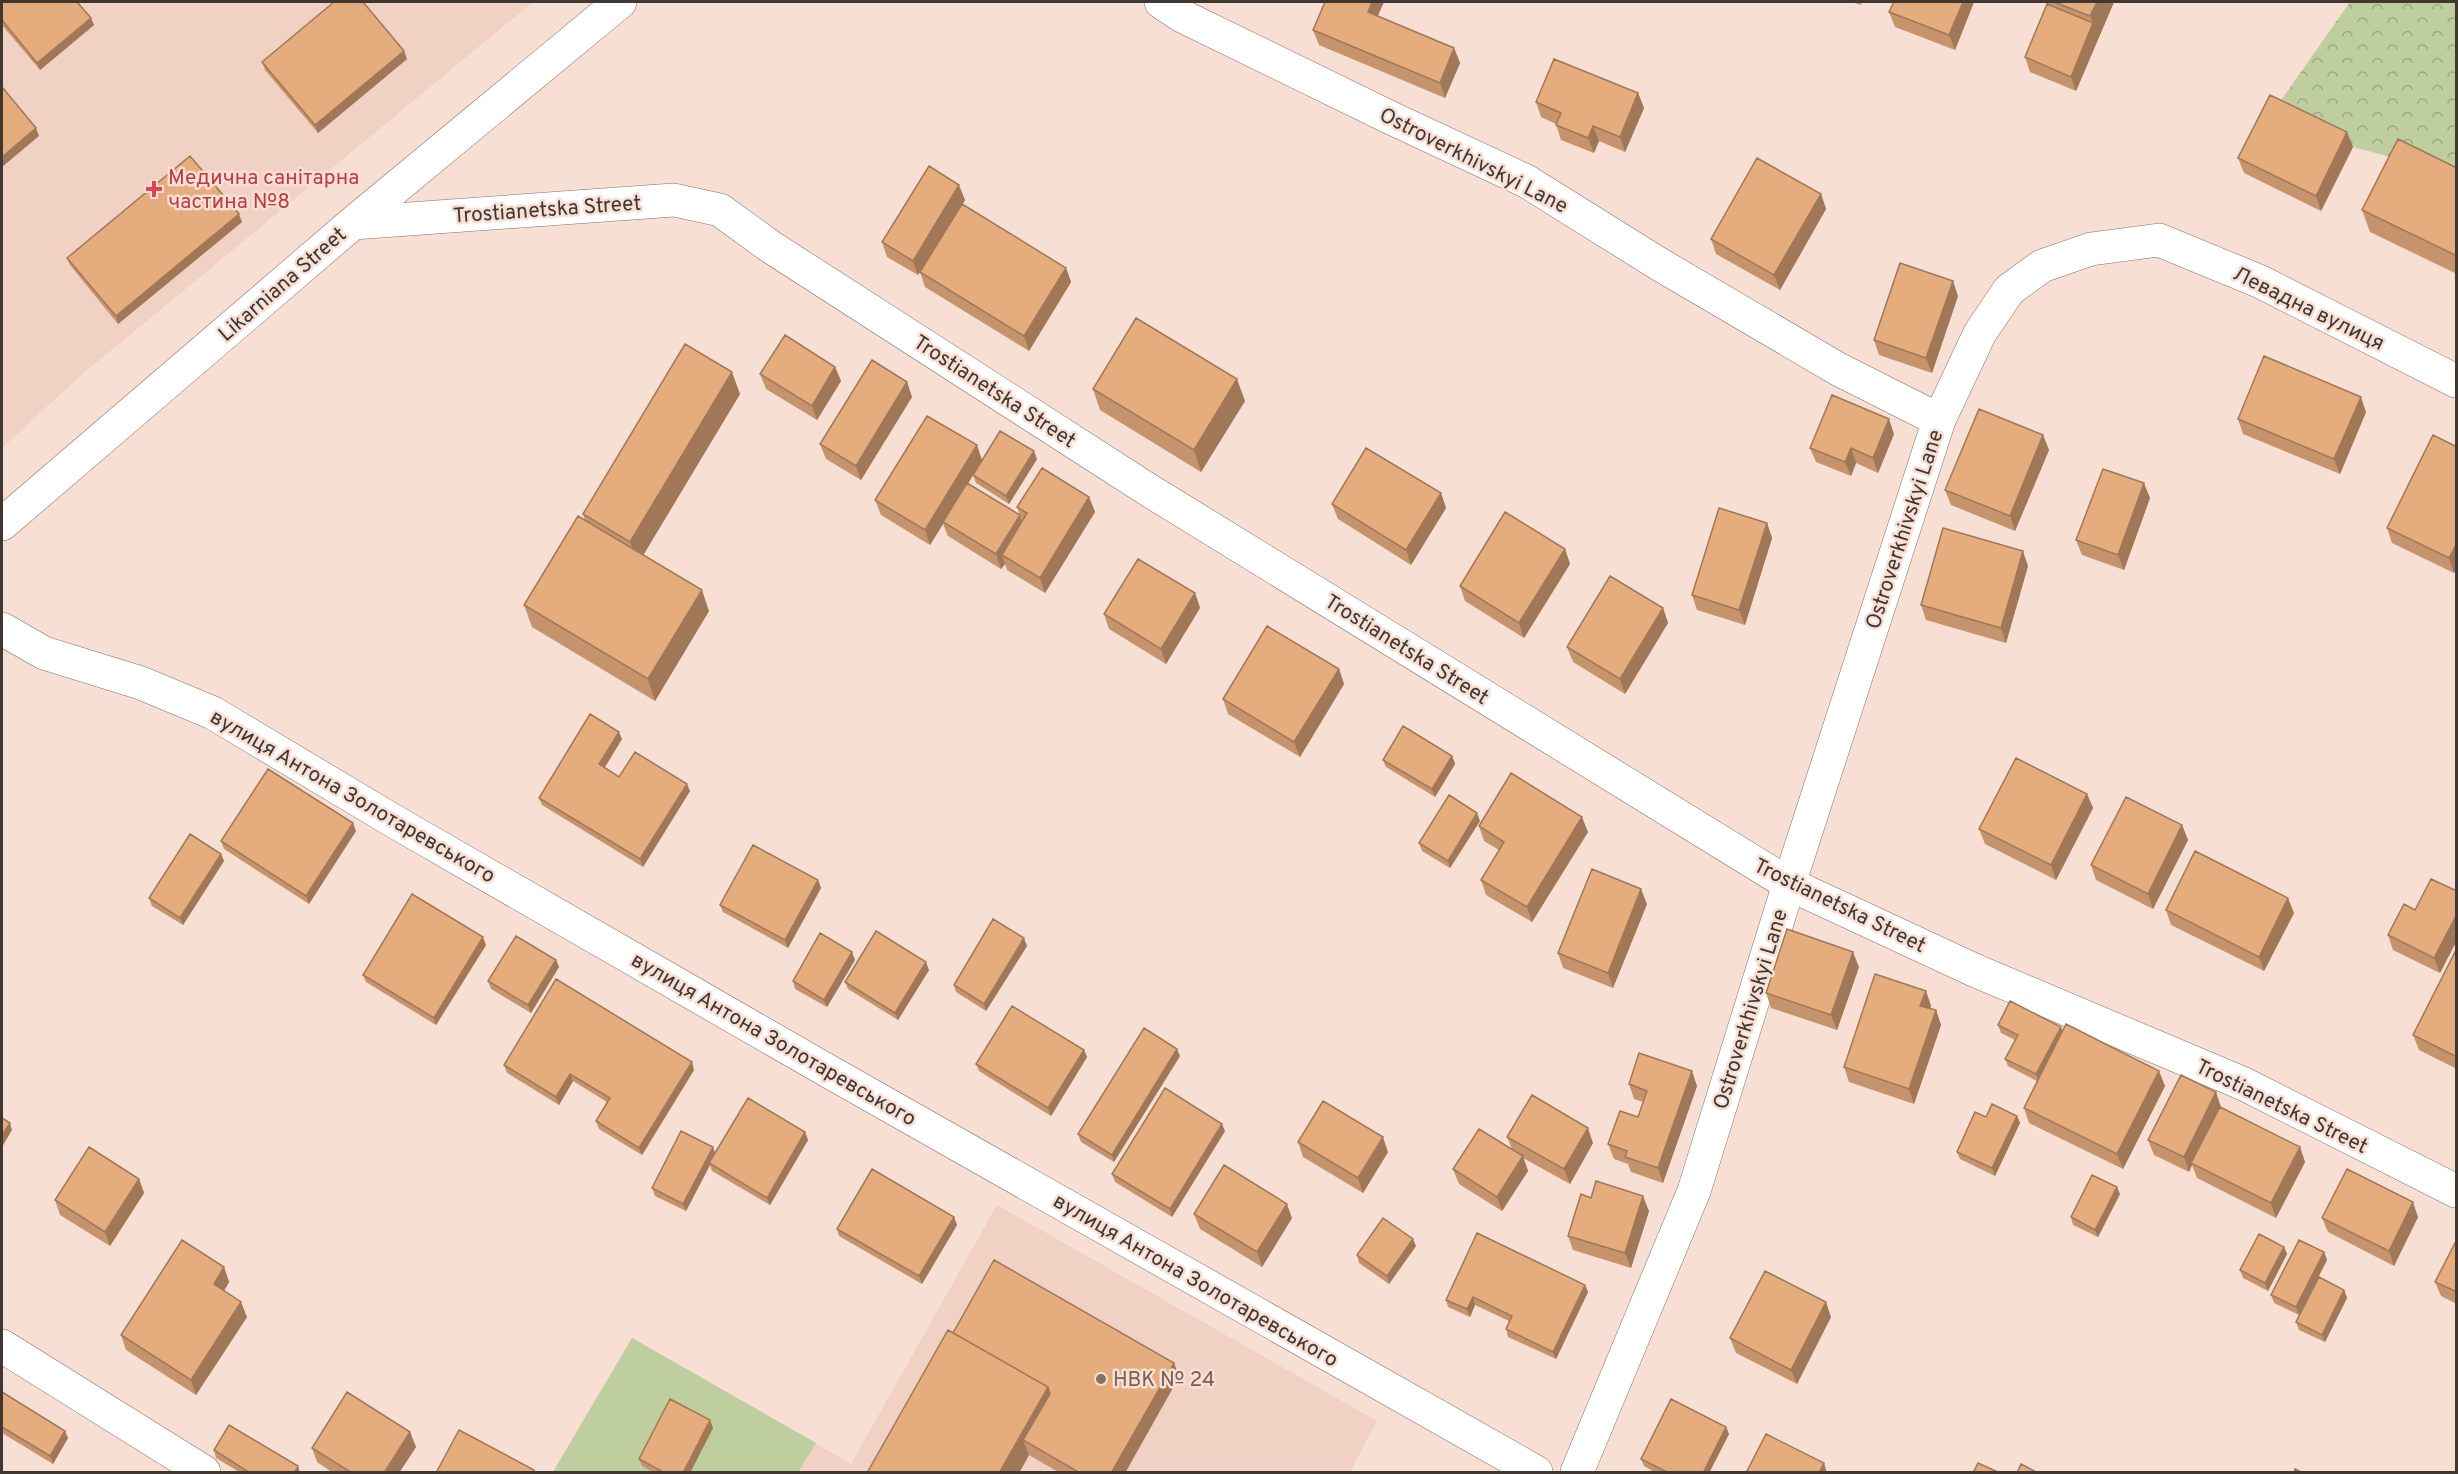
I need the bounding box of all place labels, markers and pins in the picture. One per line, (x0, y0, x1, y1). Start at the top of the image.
place label: Медична санітарна частина №8 (168, 165, 359, 216)
marker: Медична санітарна частина №8 (145, 180, 163, 198)
place label: НВК № 24 (1113, 1367, 1215, 1394)
marker: НВК № 24 (1094, 1372, 1108, 1386)

